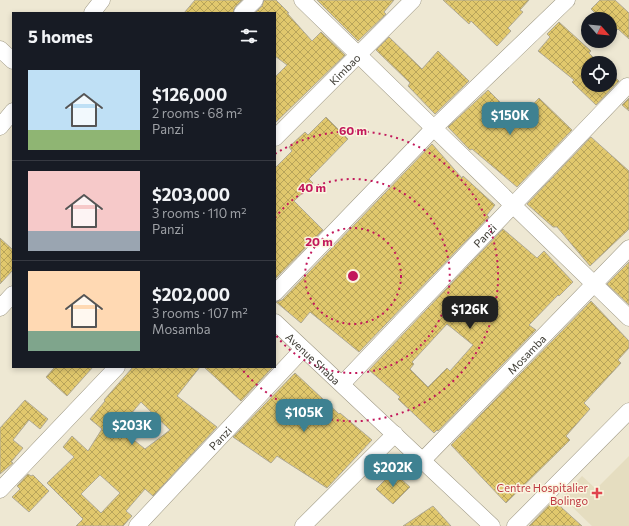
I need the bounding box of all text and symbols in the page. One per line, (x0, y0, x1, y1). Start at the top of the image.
north arrow (581, 12, 617, 48)
map controls (581, 12, 617, 92)
icon: filters (238, 25, 260, 47)
text: 5 homes (28, 26, 93, 47)
street label: Kimbao (326, 50, 363, 87)
button: locate (581, 56, 617, 92)
text: $126,000 (152, 84, 227, 105)
icon: home (60, 86, 108, 134)
pin: $150K (482, 102, 538, 136)
text: 2 rooms · 68 m² (152, 105, 242, 121)
text: $150K (491, 107, 529, 123)
text: Panzi (152, 121, 184, 137)
text: 60 m (339, 123, 367, 137)
text: 40 m (298, 180, 326, 194)
text: $203,000 (152, 184, 230, 205)
icon: home (60, 187, 108, 235)
text: 3 rooms · 110 m² (152, 205, 246, 221)
text: Panzi (152, 221, 184, 237)
street label: Panzi (470, 221, 499, 249)
text: 20 m (305, 234, 333, 248)
centre of rings (346, 269, 360, 283)
text: $202,000 (152, 284, 230, 305)
icon: home (60, 287, 108, 335)
pin: $126K (442, 296, 498, 330)
text: $126K (451, 301, 489, 317)
text: 3 rooms · 107 m² (152, 305, 248, 321)
text: Mosamba (152, 321, 211, 337)
street label: Avenue Shaba (284, 330, 343, 387)
street label: Mosamba (504, 332, 548, 376)
pin: $105K (276, 399, 332, 433)
text: $105K (285, 404, 323, 420)
pin: $203K (104, 412, 160, 446)
text: $203K (112, 417, 152, 433)
street label: Panzi (206, 423, 234, 452)
pin: $202K (365, 454, 421, 488)
text: $202K (373, 459, 413, 475)
place label: Centre Hospitalier Bolingo (497, 481, 589, 507)
marker: Centre Hospitalier Bolingo (591, 487, 603, 499)

